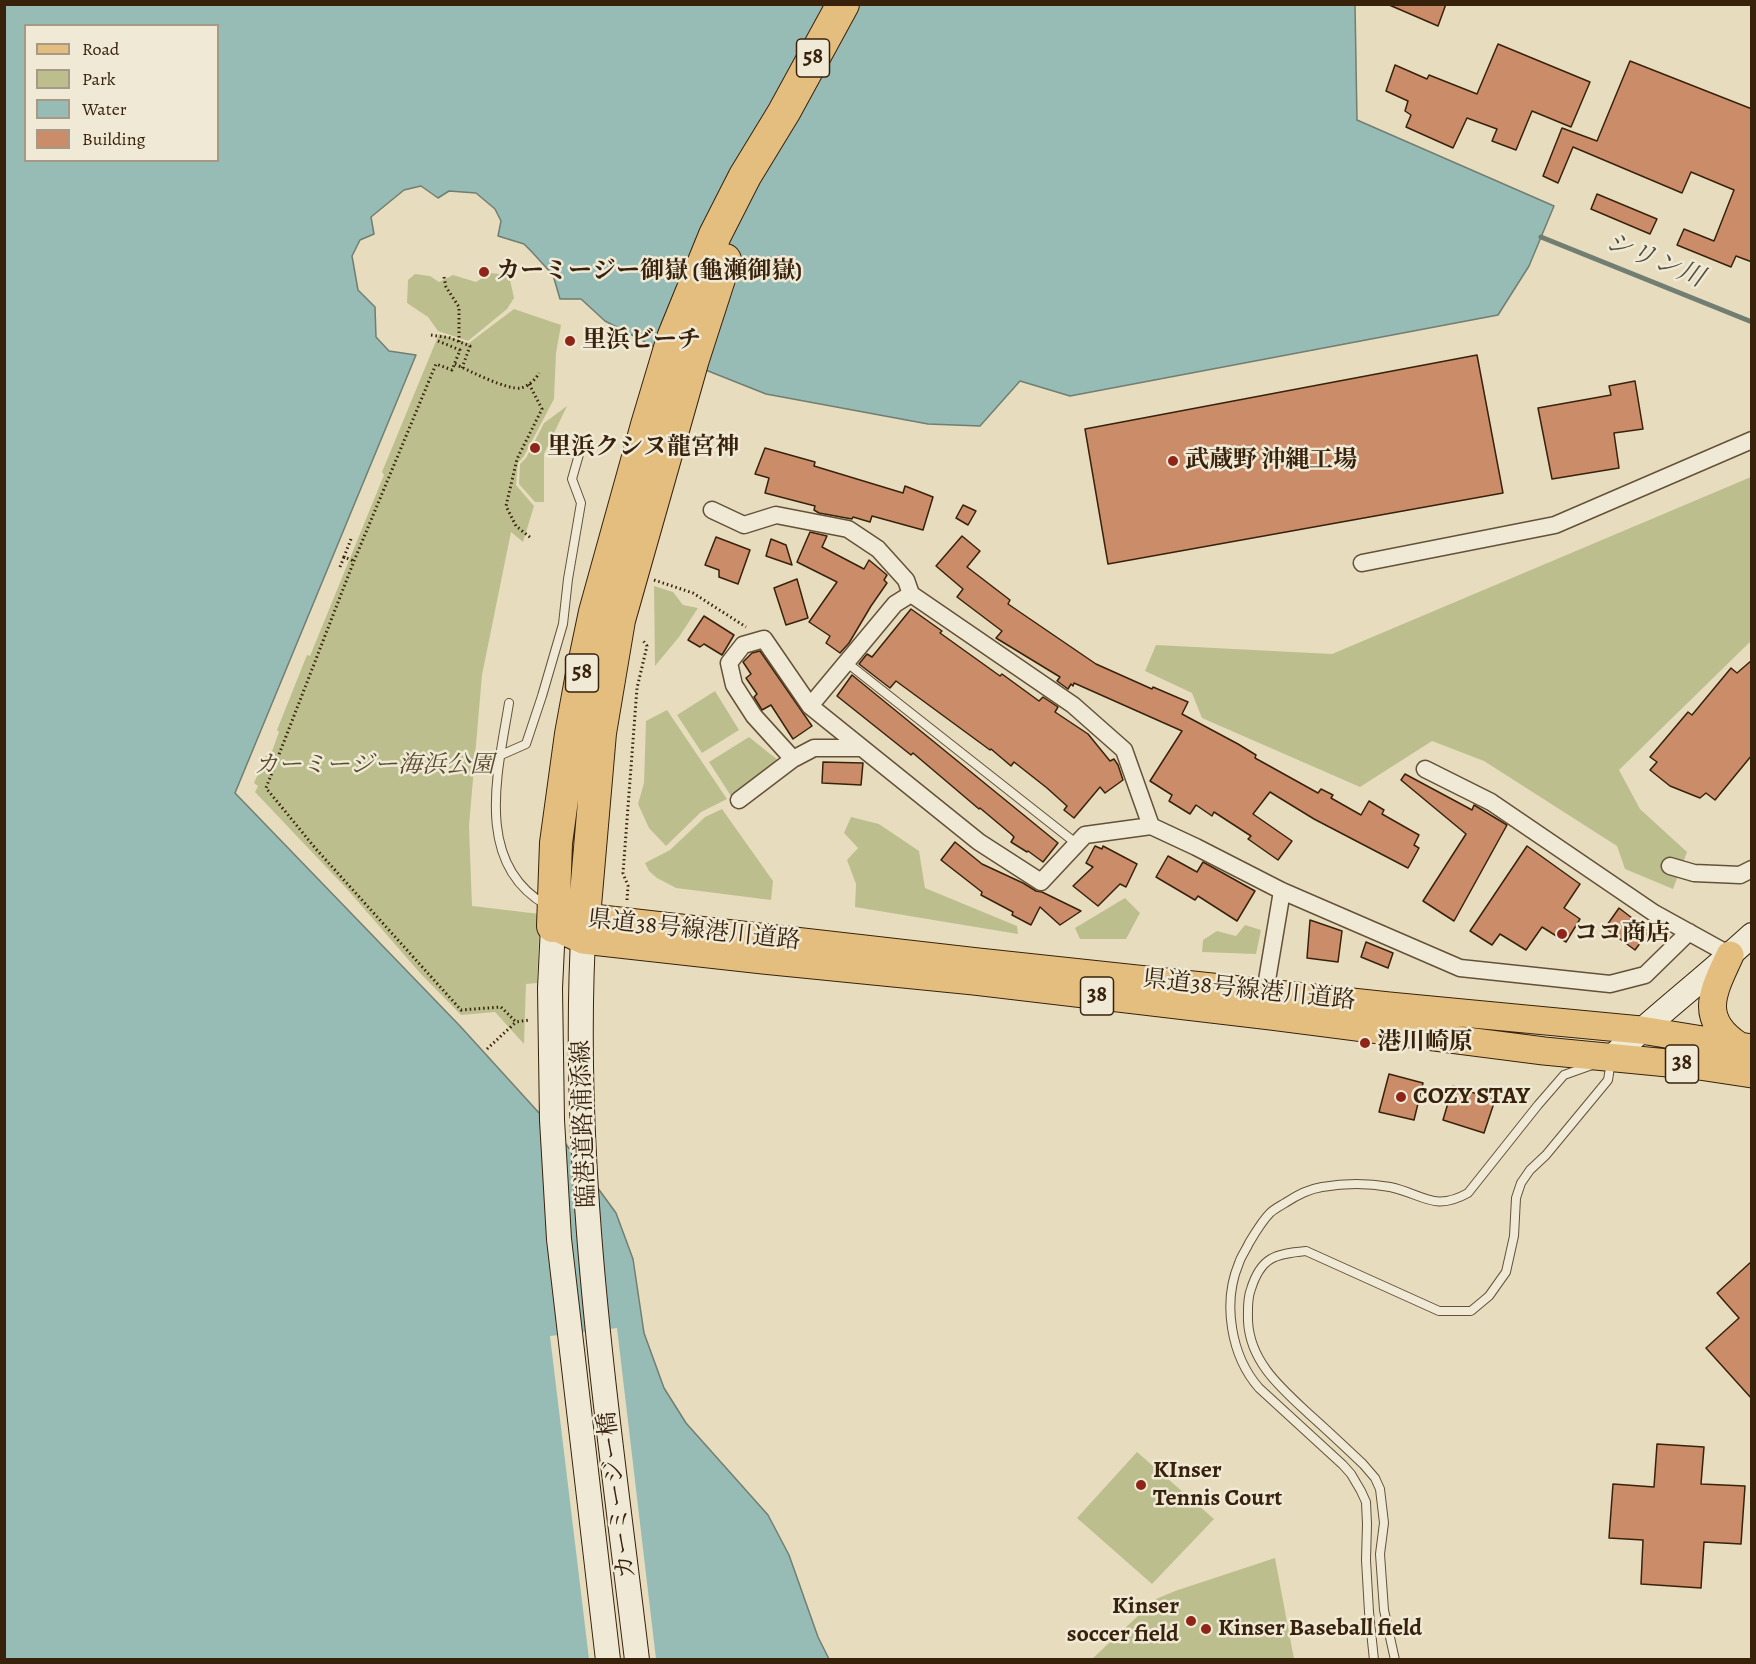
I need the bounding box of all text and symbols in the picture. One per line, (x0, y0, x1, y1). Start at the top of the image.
legend (24, 24, 219, 162)
text: Road (82, 37, 119, 61)
road number: 58 (796, 39, 830, 77)
text: Park (82, 67, 116, 91)
text: Water (82, 97, 127, 121)
text: Building (82, 127, 146, 151)
water label: シリン川 (1600, 227, 1708, 295)
place label: カーミージー御嶽 (龜瀬御嶽) (496, 258, 802, 286)
marker: カーミージー御嶽 (龜瀬御嶽) (477, 265, 491, 279)
place label: 里浜ビーチ (582, 327, 701, 355)
marker: 里浜ビーチ (563, 334, 577, 348)
place label: 里浜クシヌ龍宮神 (547, 434, 739, 462)
marker: 里浜クシヌ龍宮神 (528, 441, 542, 455)
place label: 武蔵野 沖縄工場 (1185, 447, 1357, 475)
marker: 武蔵野 沖縄工場 (1166, 454, 1180, 468)
road number: 58 (566, 654, 598, 692)
park label: カーミージー海浜公園 (254, 752, 494, 780)
street label: 県道38号線港川道路 (586, 906, 802, 956)
place label: ココ商店 (1574, 920, 1670, 948)
marker: ココ商店 (1555, 927, 1569, 941)
street label: 県道38号線港川道路 (1141, 966, 1357, 1016)
road number: 38 (1080, 977, 1114, 1015)
place label: 港川崎原 (1377, 1029, 1473, 1057)
marker: 港川崎原 (1358, 1036, 1372, 1050)
street label: 臨港道路浦添線 (568, 1040, 602, 1208)
road number: 38 (1666, 1045, 1698, 1083)
place label: COZY STAY (1413, 1083, 1530, 1111)
marker: COZY STAY (1394, 1090, 1408, 1104)
street label: カーミージー橋 (593, 1410, 643, 1580)
place label: KInser Tennis Court (1153, 1457, 1282, 1513)
marker: KInser Tennis Court (1134, 1478, 1148, 1492)
place label: Kinser soccer field (1067, 1593, 1179, 1649)
marker: Kinser soccer field (1184, 1614, 1198, 1628)
place label: Kinser Baseball field (1218, 1615, 1422, 1643)
marker: Kinser Baseball field (1199, 1622, 1213, 1636)

